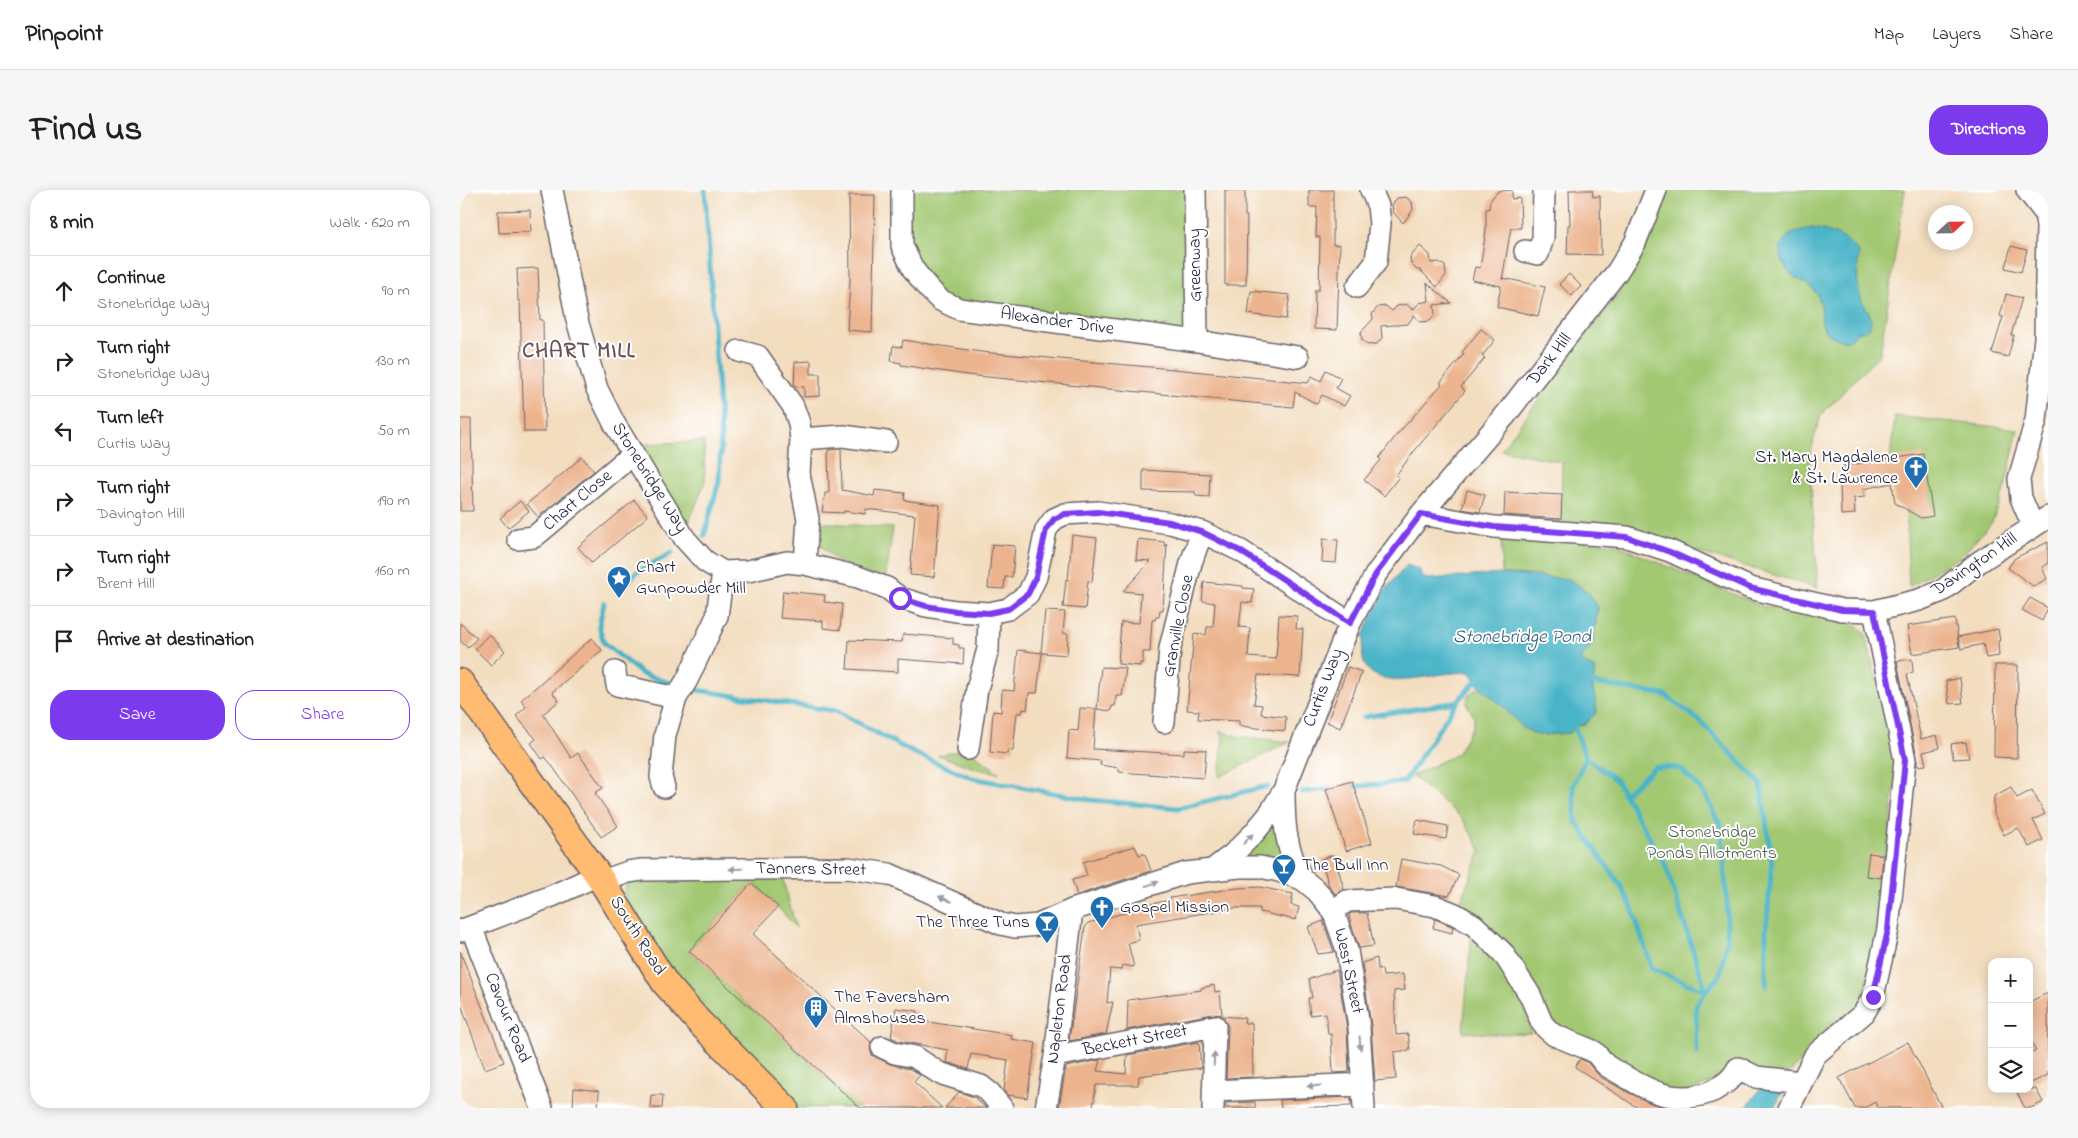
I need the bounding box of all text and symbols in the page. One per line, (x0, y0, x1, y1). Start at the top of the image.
text: Pinpoint (25, 17, 103, 52)
text: Map (1874, 22, 1904, 48)
text: Layers (1932, 22, 1982, 48)
text: Share (2010, 22, 2053, 48)
text: Find us (30, 105, 142, 156)
button: Directions (1929, 105, 2048, 155)
north arrow (1928, 205, 1973, 250)
text: 8 min (50, 208, 94, 238)
text: Walk · 620 m (330, 211, 410, 235)
street label: Greenway (1182, 228, 1210, 302)
text: Continue (97, 265, 165, 292)
icon: ahead (50, 277, 78, 305)
text: 90 m (382, 279, 410, 303)
text: Stonebridge Way (97, 292, 210, 316)
street label: Alexander Drive (998, 301, 1117, 343)
street label: Dark Hill (1520, 328, 1579, 393)
text: Turn right (97, 335, 170, 362)
district label: CHART MILL (522, 336, 636, 368)
icon: right (50, 347, 78, 375)
text: 130 m (375, 349, 410, 373)
text: Stonebridge Way (97, 362, 210, 386)
text: Turn left (97, 405, 164, 432)
icon: left (50, 417, 78, 445)
street label: Stonebridge Way (604, 417, 694, 539)
text: 50 m (378, 419, 410, 443)
text: Curtis Way (97, 432, 170, 456)
place label: St. Mary Magdalene & St. Lawrence (1755, 445, 1899, 492)
church icon: St. Mary Magdalene & St. Lawrence (1903, 455, 1929, 489)
street label: Chart Close (538, 464, 619, 538)
text: Turn right (97, 475, 170, 502)
icon: right (50, 487, 78, 515)
text: 190 m (377, 489, 410, 513)
text: Davington Hill (97, 502, 185, 526)
street label: Davington Hill (1926, 527, 2024, 605)
text: Turn right (97, 545, 170, 572)
place label: Chart Gunpowder Mill (636, 555, 746, 602)
icon: right (50, 557, 78, 585)
text: 160 m (375, 559, 410, 583)
place icon: Chart Gunpowder Mill (606, 565, 632, 599)
text: Brent Hill (97, 572, 155, 596)
street label: Granville Close (1156, 572, 1202, 679)
route start (889, 587, 912, 610)
water label: Stonebridge Pond (1453, 624, 1592, 652)
icon: arrive (50, 627, 78, 655)
text: Arrive at destination (97, 627, 254, 654)
street label: Curtis Way (1297, 645, 1351, 731)
button: Save (50, 690, 225, 740)
button: Share (235, 690, 410, 740)
park label: Stonebridge Ponds Allotments (1647, 820, 1777, 867)
one-way arrow (1242, 833, 1254, 845)
bar icon: The Bull Inn (1271, 853, 1297, 887)
place label: The Bull Inn (1302, 853, 1388, 879)
street label: Tanners Street (756, 856, 866, 884)
one-way arrow (728, 865, 744, 873)
one-way arrow (1144, 880, 1159, 887)
street label: South Road (602, 891, 672, 981)
one-way arrow (938, 895, 952, 903)
church icon: Gospel Mission (1089, 895, 1115, 929)
place label: Gospel Mission (1120, 895, 1229, 921)
place label: The Three Tuns (916, 910, 1030, 936)
bar icon: The Three Tuns (1034, 910, 1060, 944)
street label: West Street (1326, 926, 1370, 1016)
street label: Napleton Road (1040, 953, 1080, 1065)
map controls (1988, 958, 2033, 1093)
button: + (1988, 958, 2033, 1003)
street label: Cavour Road (477, 969, 537, 1067)
place label: The Faversham Almshouses (834, 985, 949, 1032)
route end (1862, 986, 1885, 1009)
building icon: The Faversham Almshouses (803, 995, 829, 1029)
button: − (1988, 1003, 2033, 1048)
street label: Beckett Street (1079, 1018, 1190, 1064)
one-way arrow (1357, 1036, 1365, 1052)
button: layers (1988, 1048, 2033, 1093)
one-way arrow (1210, 1050, 1218, 1066)
one-way arrow (1306, 1083, 1322, 1091)

